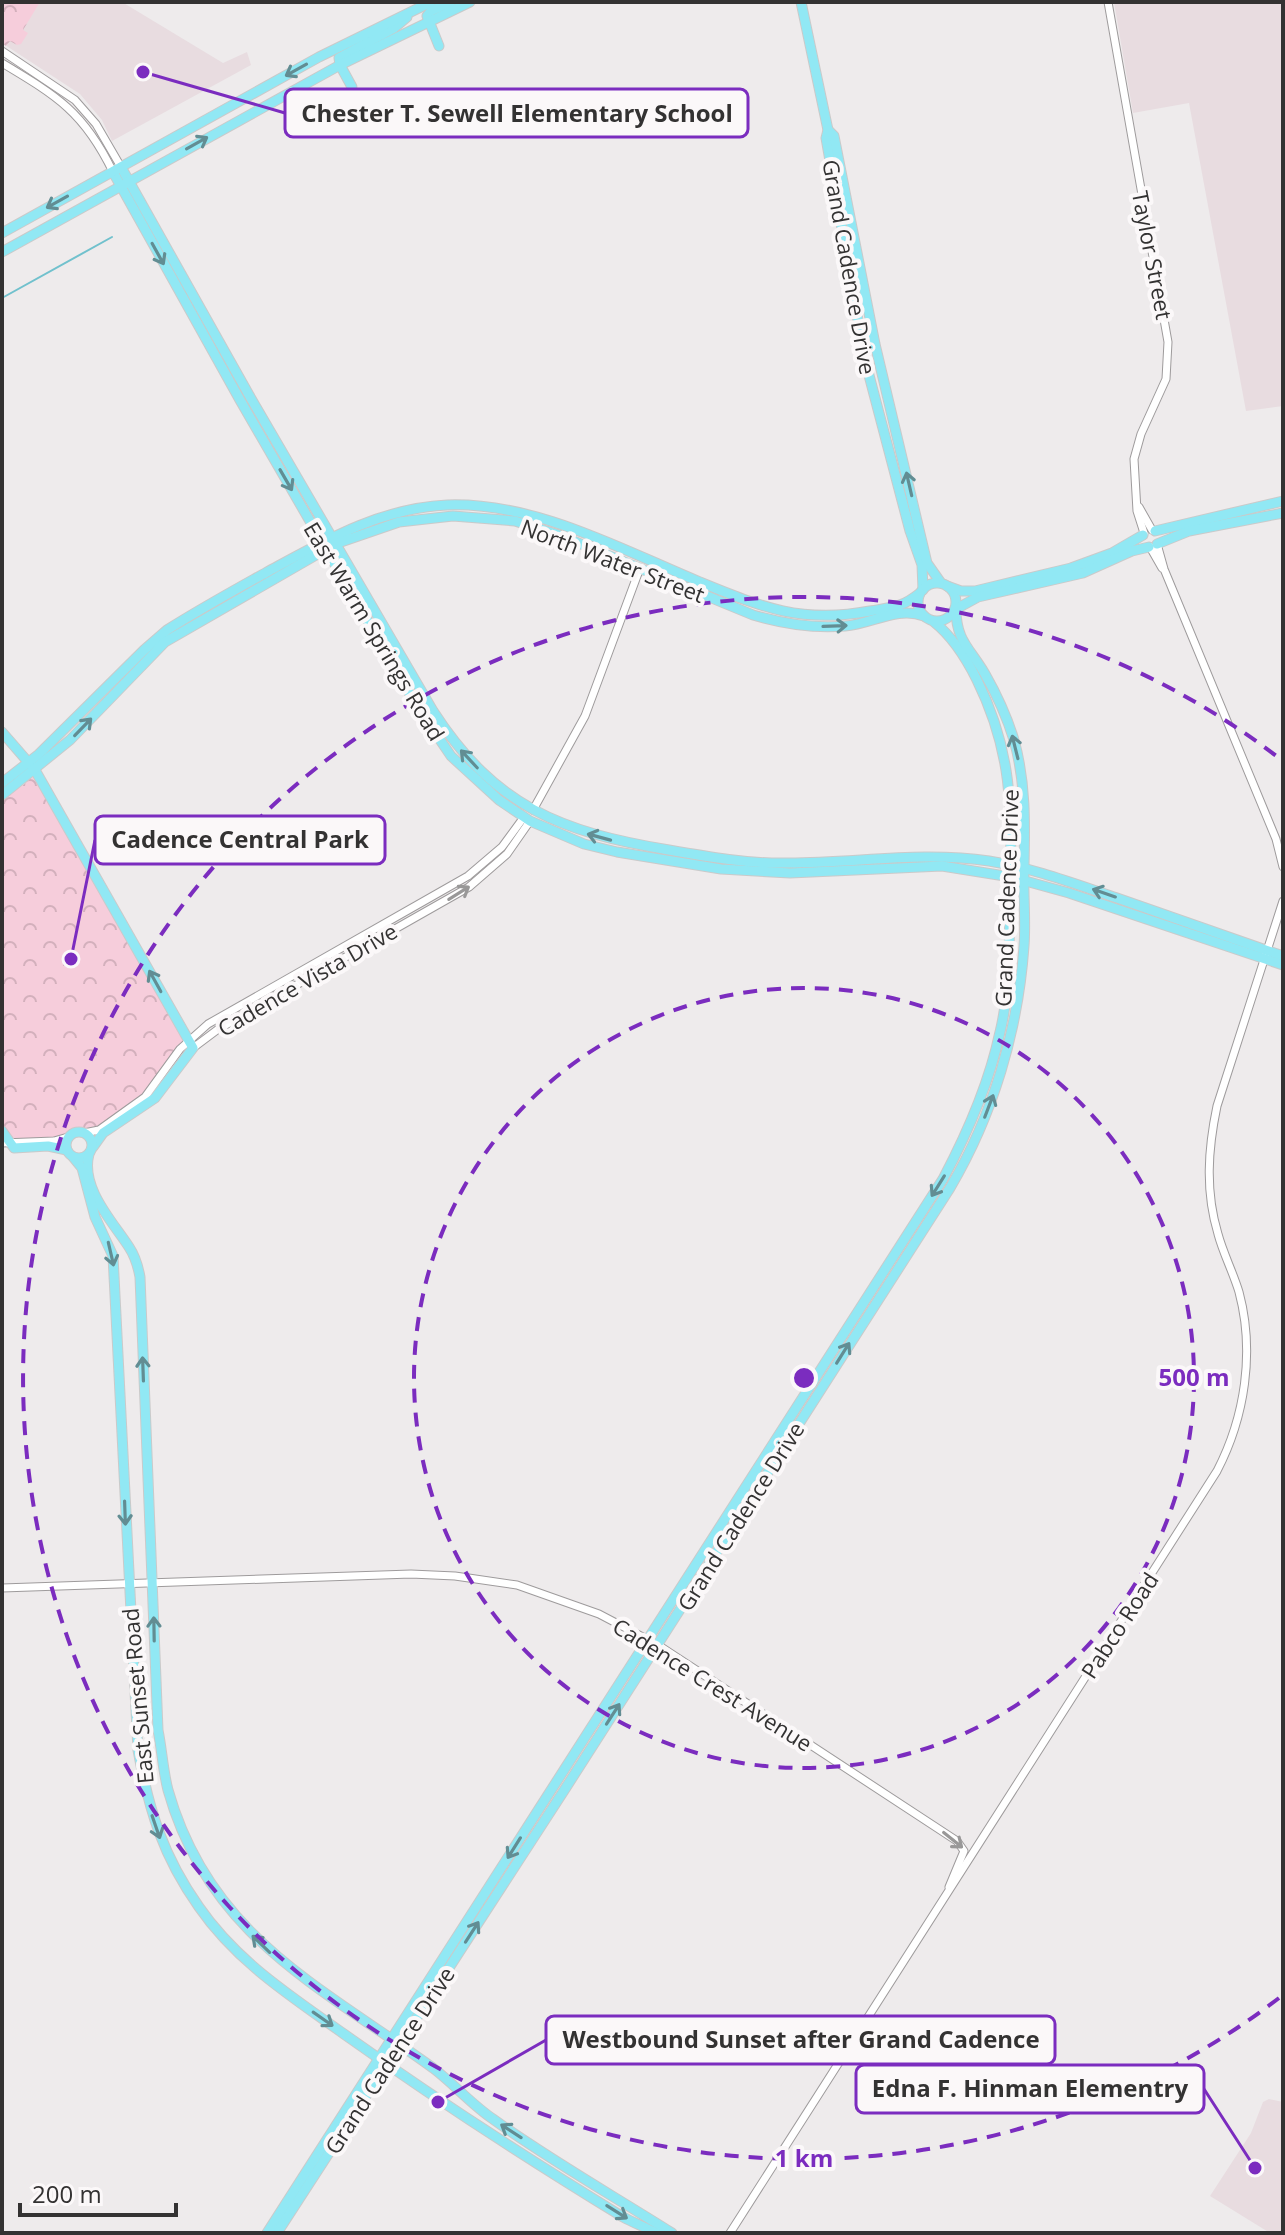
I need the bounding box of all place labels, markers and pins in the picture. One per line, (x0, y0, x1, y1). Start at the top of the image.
callout: Chester T. Sewell Elementary School (285, 89, 748, 137)
callout: Cadence Central Park (95, 816, 385, 864)
centre of rings (790, 1364, 818, 1392)
callout: Westbound Sunset after Grand Cadence (546, 2016, 1055, 2064)
callout: Edna F. Hinman Elementry (856, 2065, 1204, 2113)

